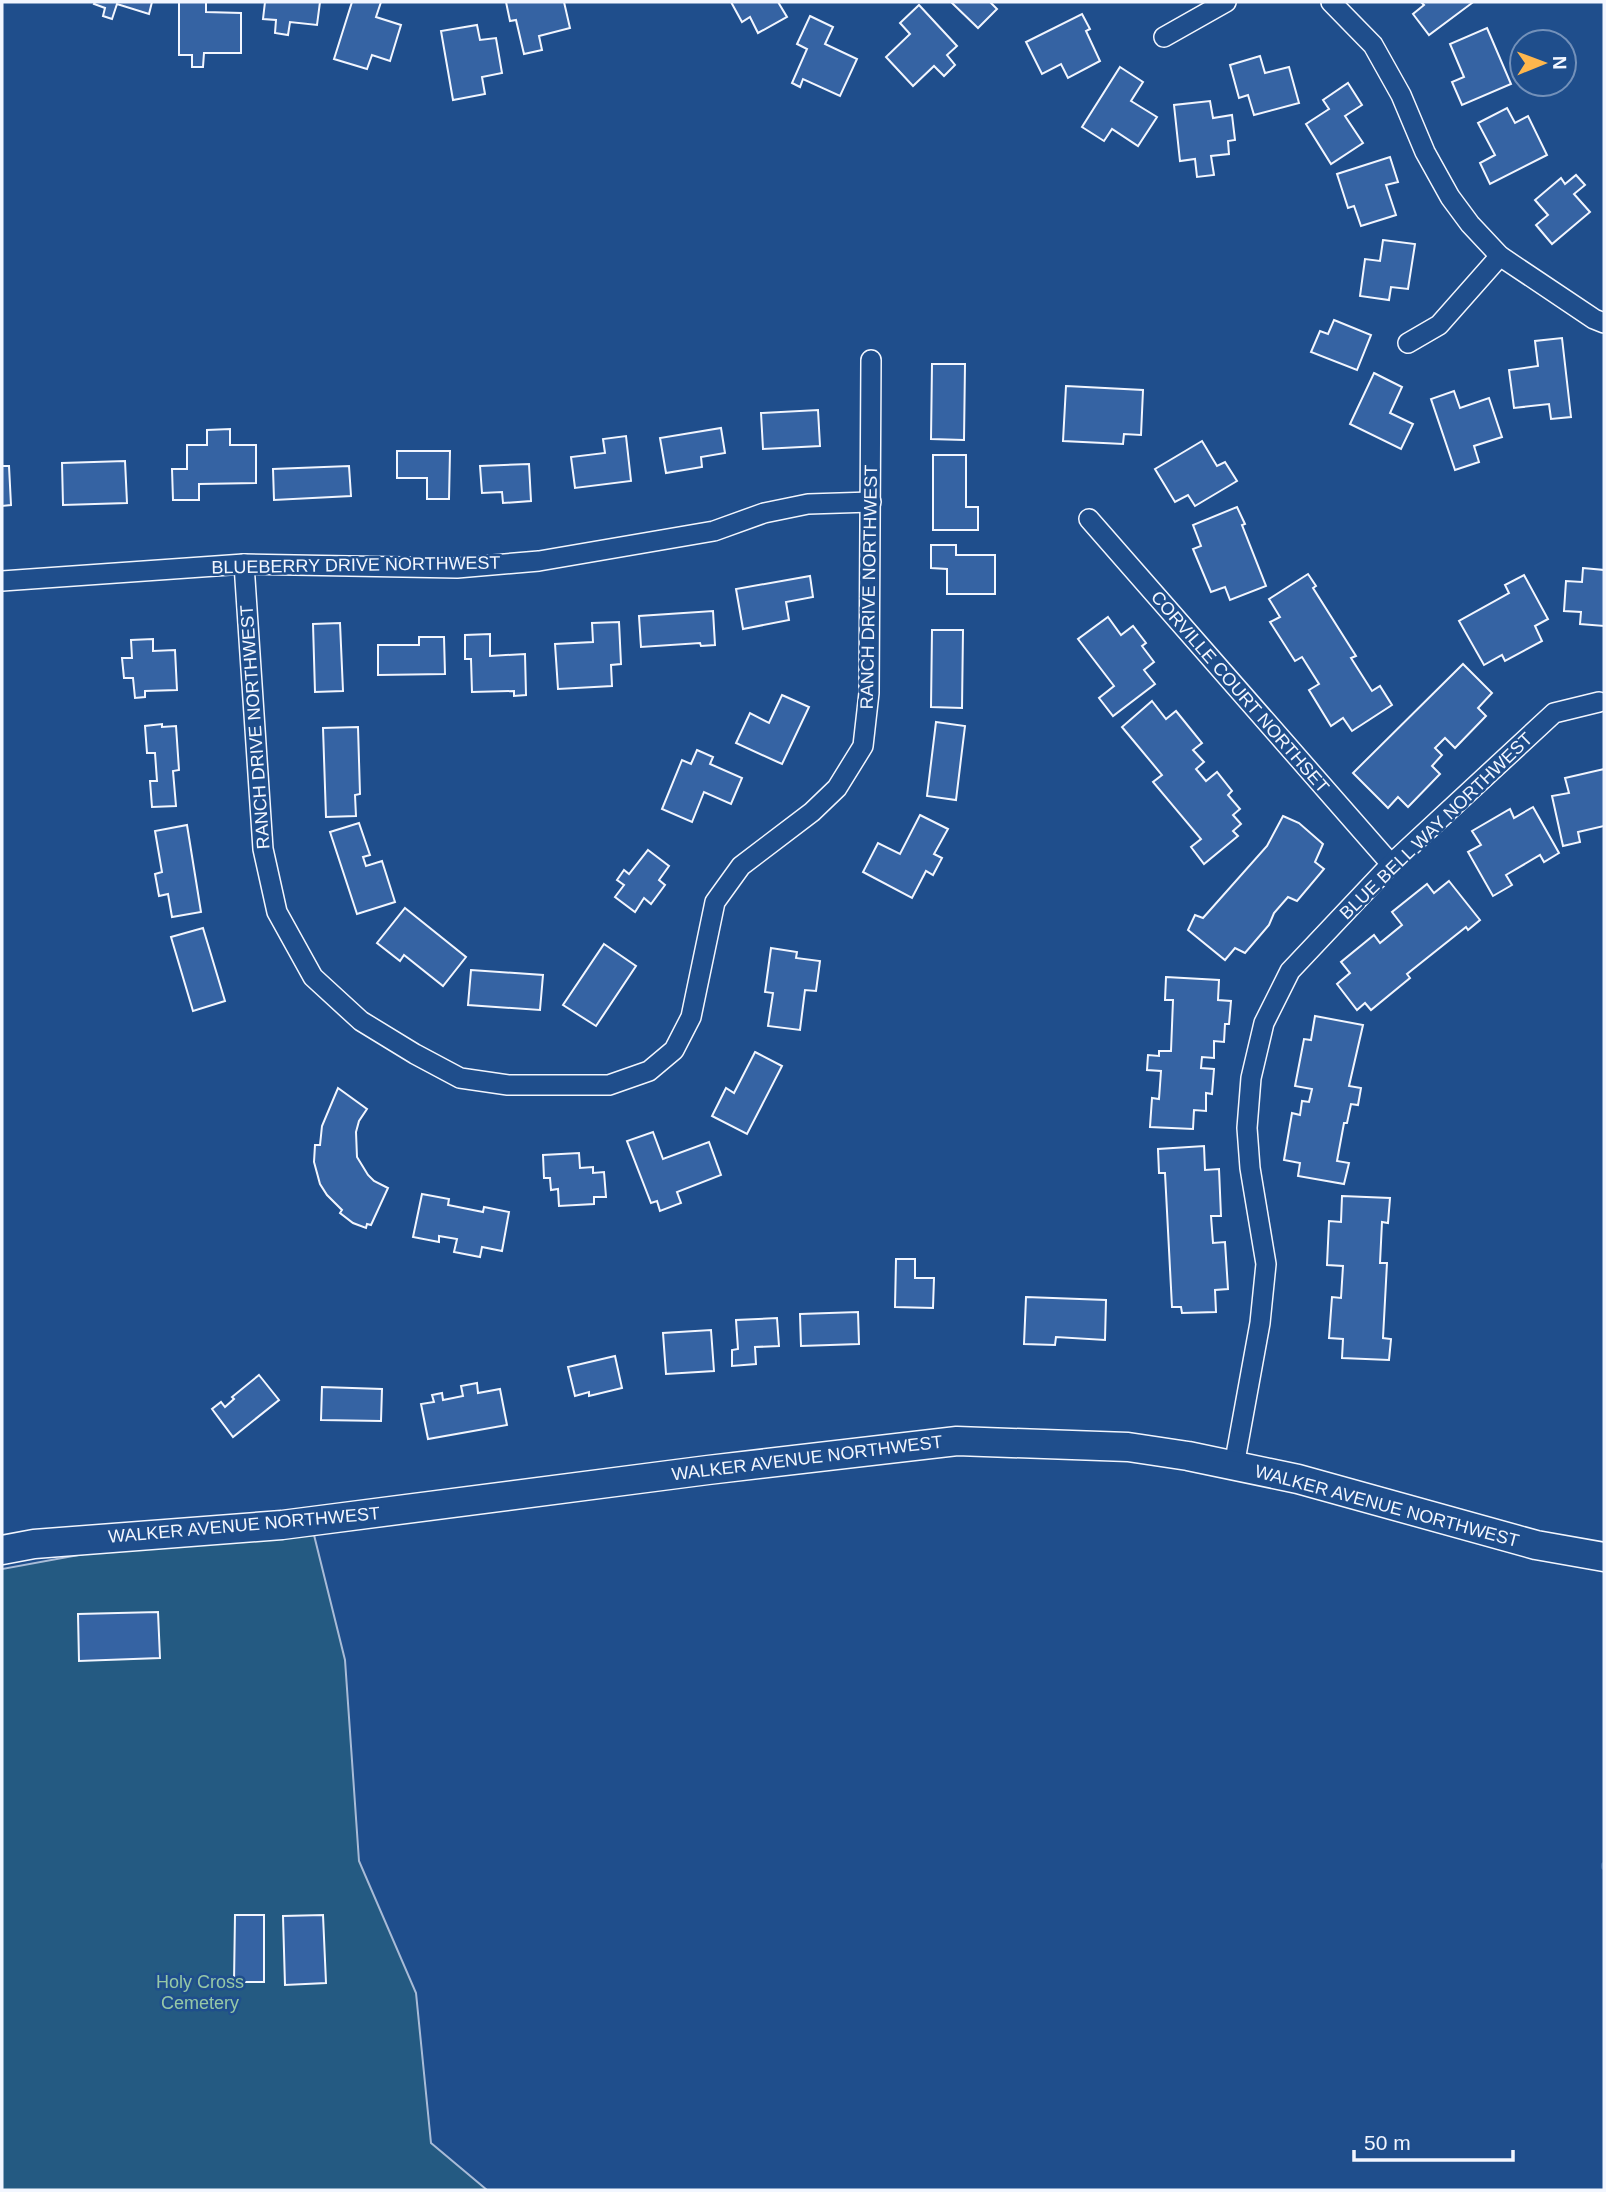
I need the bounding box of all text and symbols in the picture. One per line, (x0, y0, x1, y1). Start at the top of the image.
north arrow (1508, 28, 1578, 98)
text: N (1549, 56, 1570, 70)
street label: RANCH DRIVE NORTHWEST (857, 465, 881, 709)
street label: BLUEBERRY DRIVE NORTHWEST (211, 552, 501, 578)
street label: CORVILLE COURT NORTHSET (1147, 587, 1333, 797)
street label: RANCH DRIVE NORTHWEST (236, 604, 274, 850)
street label: BLUE BELL WAY NORTHWEST (1336, 729, 1536, 923)
street label: WALKER AVENUE NORTHWEST (670, 1431, 944, 1485)
street label: WALKER AVENUE NORTHWEST (1253, 1461, 1521, 1551)
street label: WALKER AVENUE NORTHWEST (107, 1503, 381, 1547)
park label: Holy Cross Cemetery (156, 1972, 244, 2013)
scale bar (1354, 2118, 1513, 2162)
text: 50 m (1364, 2131, 1411, 2154)

